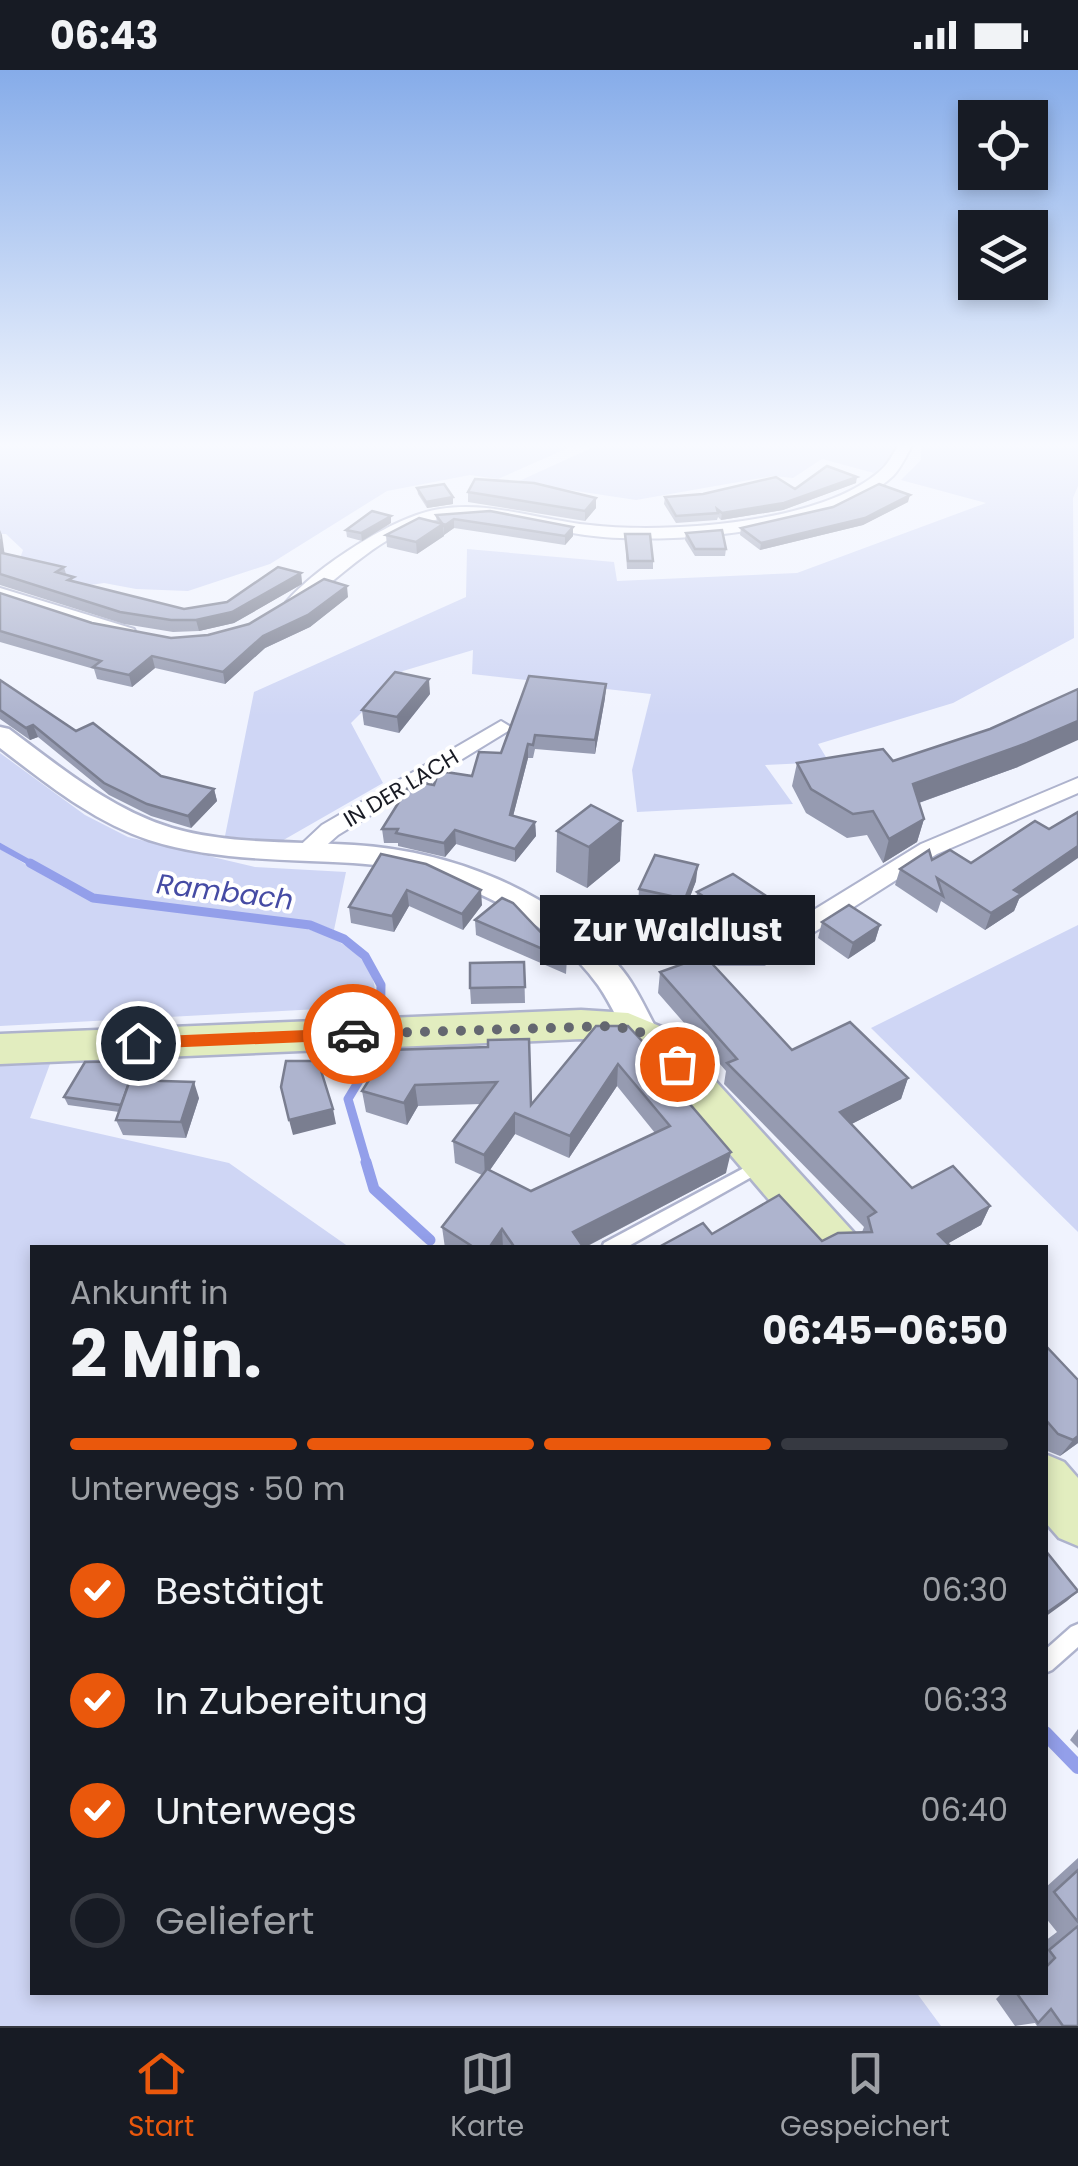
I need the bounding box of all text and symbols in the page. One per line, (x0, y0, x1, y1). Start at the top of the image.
text: 06:43 (50, 9, 159, 62)
map controls (958, 100, 1048, 300)
button: locate (958, 100, 1048, 190)
button: layers (958, 210, 1048, 300)
street label: IN DER LACH (338, 741, 464, 835)
water label: Rambach (154, 864, 296, 920)
callout: Zur Waldlust (540, 894, 814, 964)
text: Zur Waldlust (573, 907, 782, 952)
courier (303, 984, 403, 1084)
pin (96, 1001, 181, 1086)
icon: car (326, 1007, 381, 1062)
icon: home (111, 1016, 166, 1071)
pin (635, 1022, 720, 1107)
icon: bag (650, 1037, 705, 1092)
text: Ankunft in (70, 1270, 229, 1315)
text: 06:45–06:50 (762, 1304, 1008, 1357)
text: 2 Min. (70, 1309, 262, 1400)
text: Unterwegs · 50 m (70, 1466, 346, 1511)
icon: check (70, 1563, 125, 1618)
text: Bestätigt (155, 1564, 324, 1617)
text: 06:30 (922, 1567, 1008, 1612)
icon: check (70, 1673, 125, 1728)
text: In Zubereitung (155, 1674, 428, 1727)
text: 06:33 (923, 1677, 1008, 1722)
icon: check (70, 1783, 125, 1838)
text: Unterwegs (155, 1784, 357, 1837)
text: 06:40 (921, 1787, 1008, 1832)
text: Geliefert (155, 1894, 314, 1947)
tab: Start (128, 2046, 194, 2148)
tab: Karte (450, 2046, 524, 2148)
tab: Gespeichert (780, 2046, 950, 2148)

